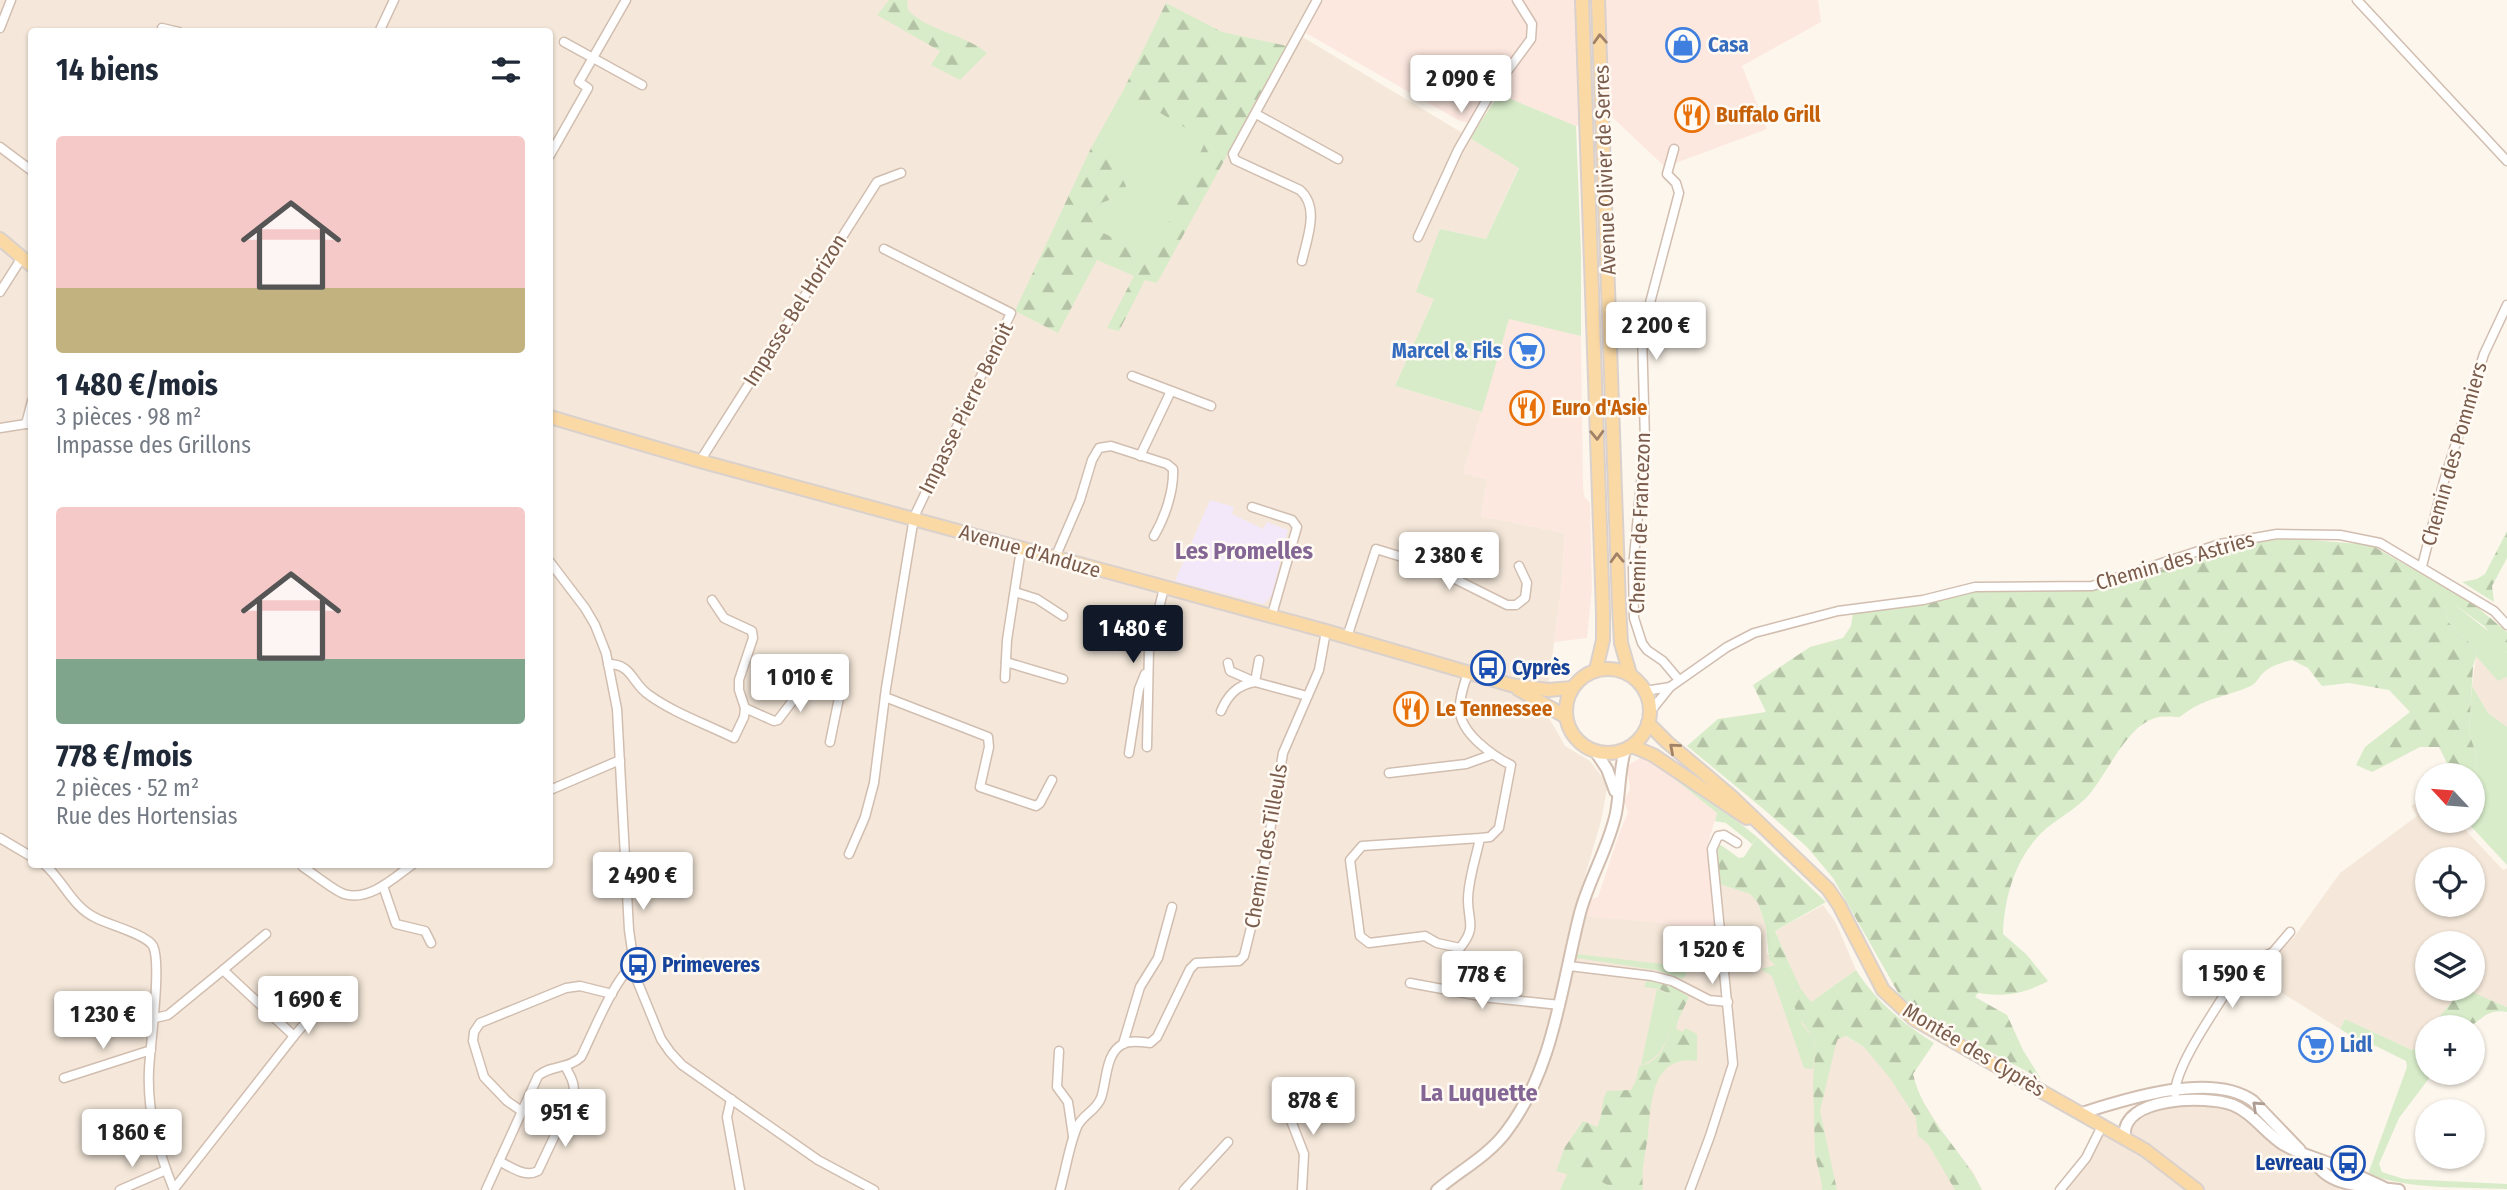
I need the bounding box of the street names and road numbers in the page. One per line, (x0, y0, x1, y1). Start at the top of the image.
street label: Avenue Olivier de Serres (1588, 65, 1622, 275)
street label: Impasse Bel Horizon (738, 229, 852, 391)
street label: Impasse Pierre Benoit (913, 318, 1019, 498)
street label: Chemin des Pommiers (2415, 359, 2493, 549)
street label: Chemin de Francezon (1624, 432, 1656, 614)
street label: Avenue d'Anduze (956, 518, 1104, 584)
street label: Chemin des Astries (2093, 526, 2257, 596)
street label: Chemin des Tilleuls (1239, 762, 1293, 930)
street label: Montée des Cyprès (1898, 997, 2050, 1103)

